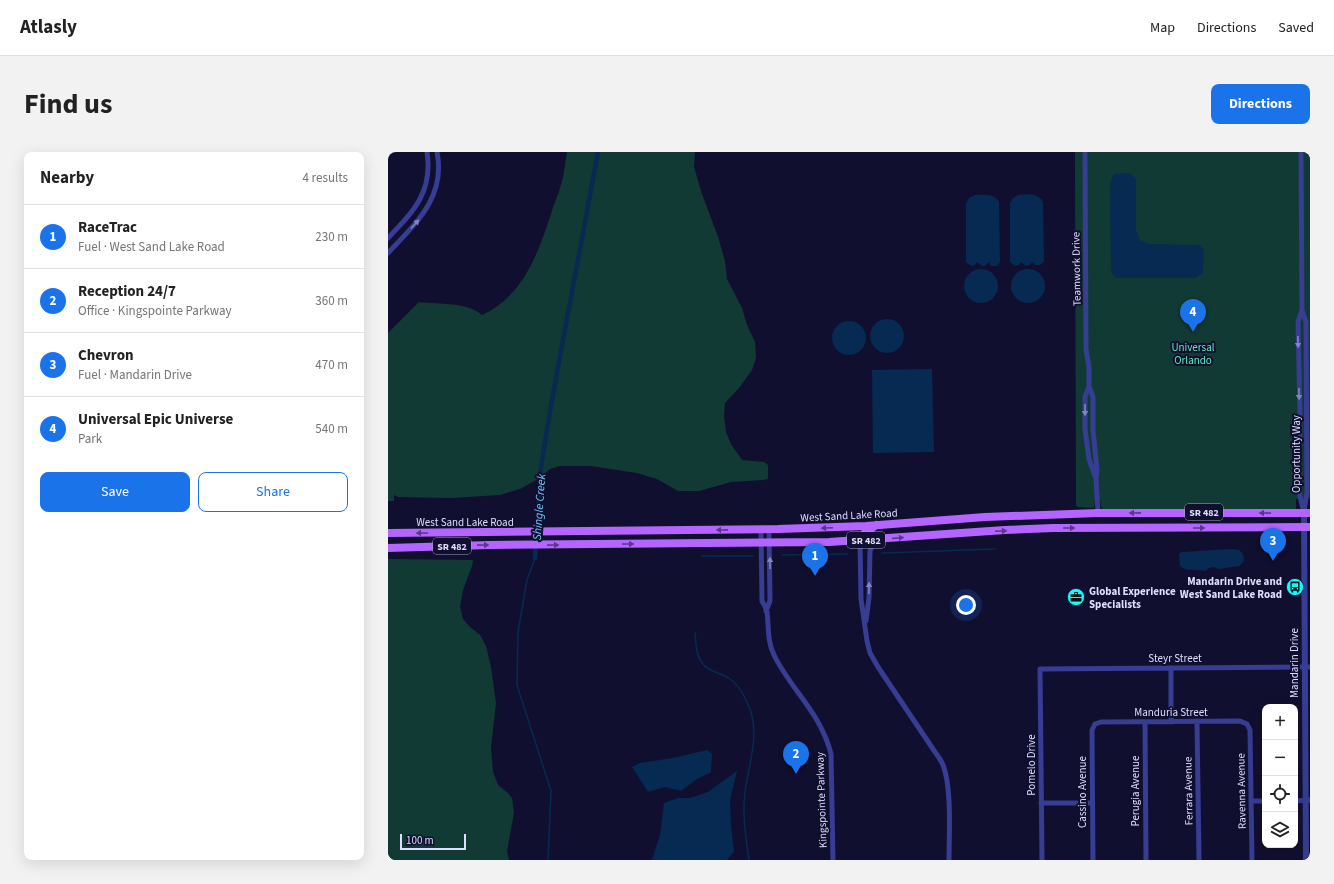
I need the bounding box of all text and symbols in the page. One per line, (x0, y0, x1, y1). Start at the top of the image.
text: Atlasly (20, 14, 77, 41)
text: Map (1150, 18, 1175, 38)
text: Directions (1197, 18, 1256, 38)
text: Saved (1278, 18, 1314, 38)
text: Find us (24, 84, 112, 124)
button: Directions (1211, 84, 1310, 124)
text: Nearby (40, 166, 94, 190)
text: 4 results (303, 169, 348, 187)
text: RaceTrac (78, 217, 137, 238)
one-way arrow (410, 219, 420, 229)
text: 1 (50, 228, 56, 246)
text: 230 m (315, 228, 348, 246)
street label: Teamwork Drive (1068, 231, 1085, 306)
text: Fuel · West Sand Lake Road (78, 238, 225, 256)
text: Reception 24/7 (78, 281, 176, 302)
text: 2 (50, 292, 56, 310)
text: 360 m (315, 292, 348, 310)
pin: 4 (1180, 299, 1206, 332)
text: Office · Kingspointe Parkway (78, 302, 232, 320)
one-way arrow (1295, 336, 1302, 348)
park label: Universal Orlando (1171, 340, 1215, 368)
text: Chevron (78, 345, 134, 366)
text: 3 (50, 356, 56, 374)
text: 470 m (315, 356, 348, 374)
text: Fuel · Mandarin Drive (78, 366, 192, 384)
one-way arrow (1296, 388, 1303, 400)
one-way arrow (1082, 404, 1088, 417)
text: Universal Epic Universe (78, 409, 233, 430)
street label: Opportunity Way (1289, 415, 1304, 493)
text: 4 (50, 420, 56, 438)
text: 540 m (315, 420, 348, 438)
text: Park (78, 430, 102, 448)
button: Save (40, 472, 190, 512)
button: Share (198, 472, 348, 512)
water label: Shingle Creek (529, 473, 550, 541)
road number: SR 482 (1185, 504, 1223, 520)
street label: West Sand Lake Road (800, 505, 898, 526)
one-way arrow (1129, 509, 1141, 516)
one-way arrow (1258, 510, 1271, 516)
street label: West Sand Lake Road (416, 515, 514, 530)
one-way arrow (821, 524, 833, 531)
one-way arrow (1063, 525, 1076, 531)
one-way arrow (1193, 525, 1206, 531)
one-way arrow (715, 527, 728, 533)
one-way arrow (995, 527, 1007, 534)
pin: 3 (1260, 528, 1286, 561)
one-way arrow (415, 530, 428, 536)
road number: SR 482 (847, 532, 885, 548)
one-way arrow (892, 535, 904, 542)
road number: SR 482 (433, 538, 471, 554)
one-way arrow (547, 541, 559, 548)
one-way arrow (622, 541, 635, 547)
one-way arrow (477, 542, 490, 548)
pin: 1 (802, 543, 828, 576)
one-way arrow (767, 556, 773, 569)
place label: Mandarin Drive and West Sand Lake Road (1180, 574, 1282, 602)
bus stop icon: Mandarin Drive and West Sand Lake Road (1285, 577, 1305, 597)
one-way arrow (866, 582, 873, 594)
place label: Global Experience Specialists (1089, 584, 1176, 612)
office icon: Global Experience Specialists (1066, 587, 1086, 607)
your location (956, 595, 976, 615)
street label: Mandarin Drive (1287, 628, 1302, 698)
street label: Steyr Street (1148, 651, 1202, 666)
map controls (1262, 704, 1298, 848)
button: + (1262, 704, 1298, 740)
street label: Manduria Street (1134, 705, 1208, 720)
street label: Pomelo Drive (1024, 734, 1039, 796)
button: − (1262, 740, 1298, 776)
pin: 2 (783, 741, 809, 774)
street label: Kingspointe Parkway (812, 752, 831, 848)
street label: Ravenna Avenue (1233, 752, 1250, 829)
street label: Perugia Avenue (1128, 755, 1143, 827)
street label: Cassino Avenue (1075, 756, 1090, 828)
street label: Ferrara Avenue (1180, 756, 1197, 826)
button: locate (1262, 776, 1298, 812)
button: layers (1262, 812, 1298, 848)
scale bar (400, 832, 466, 851)
text: 100 m (406, 833, 434, 848)

